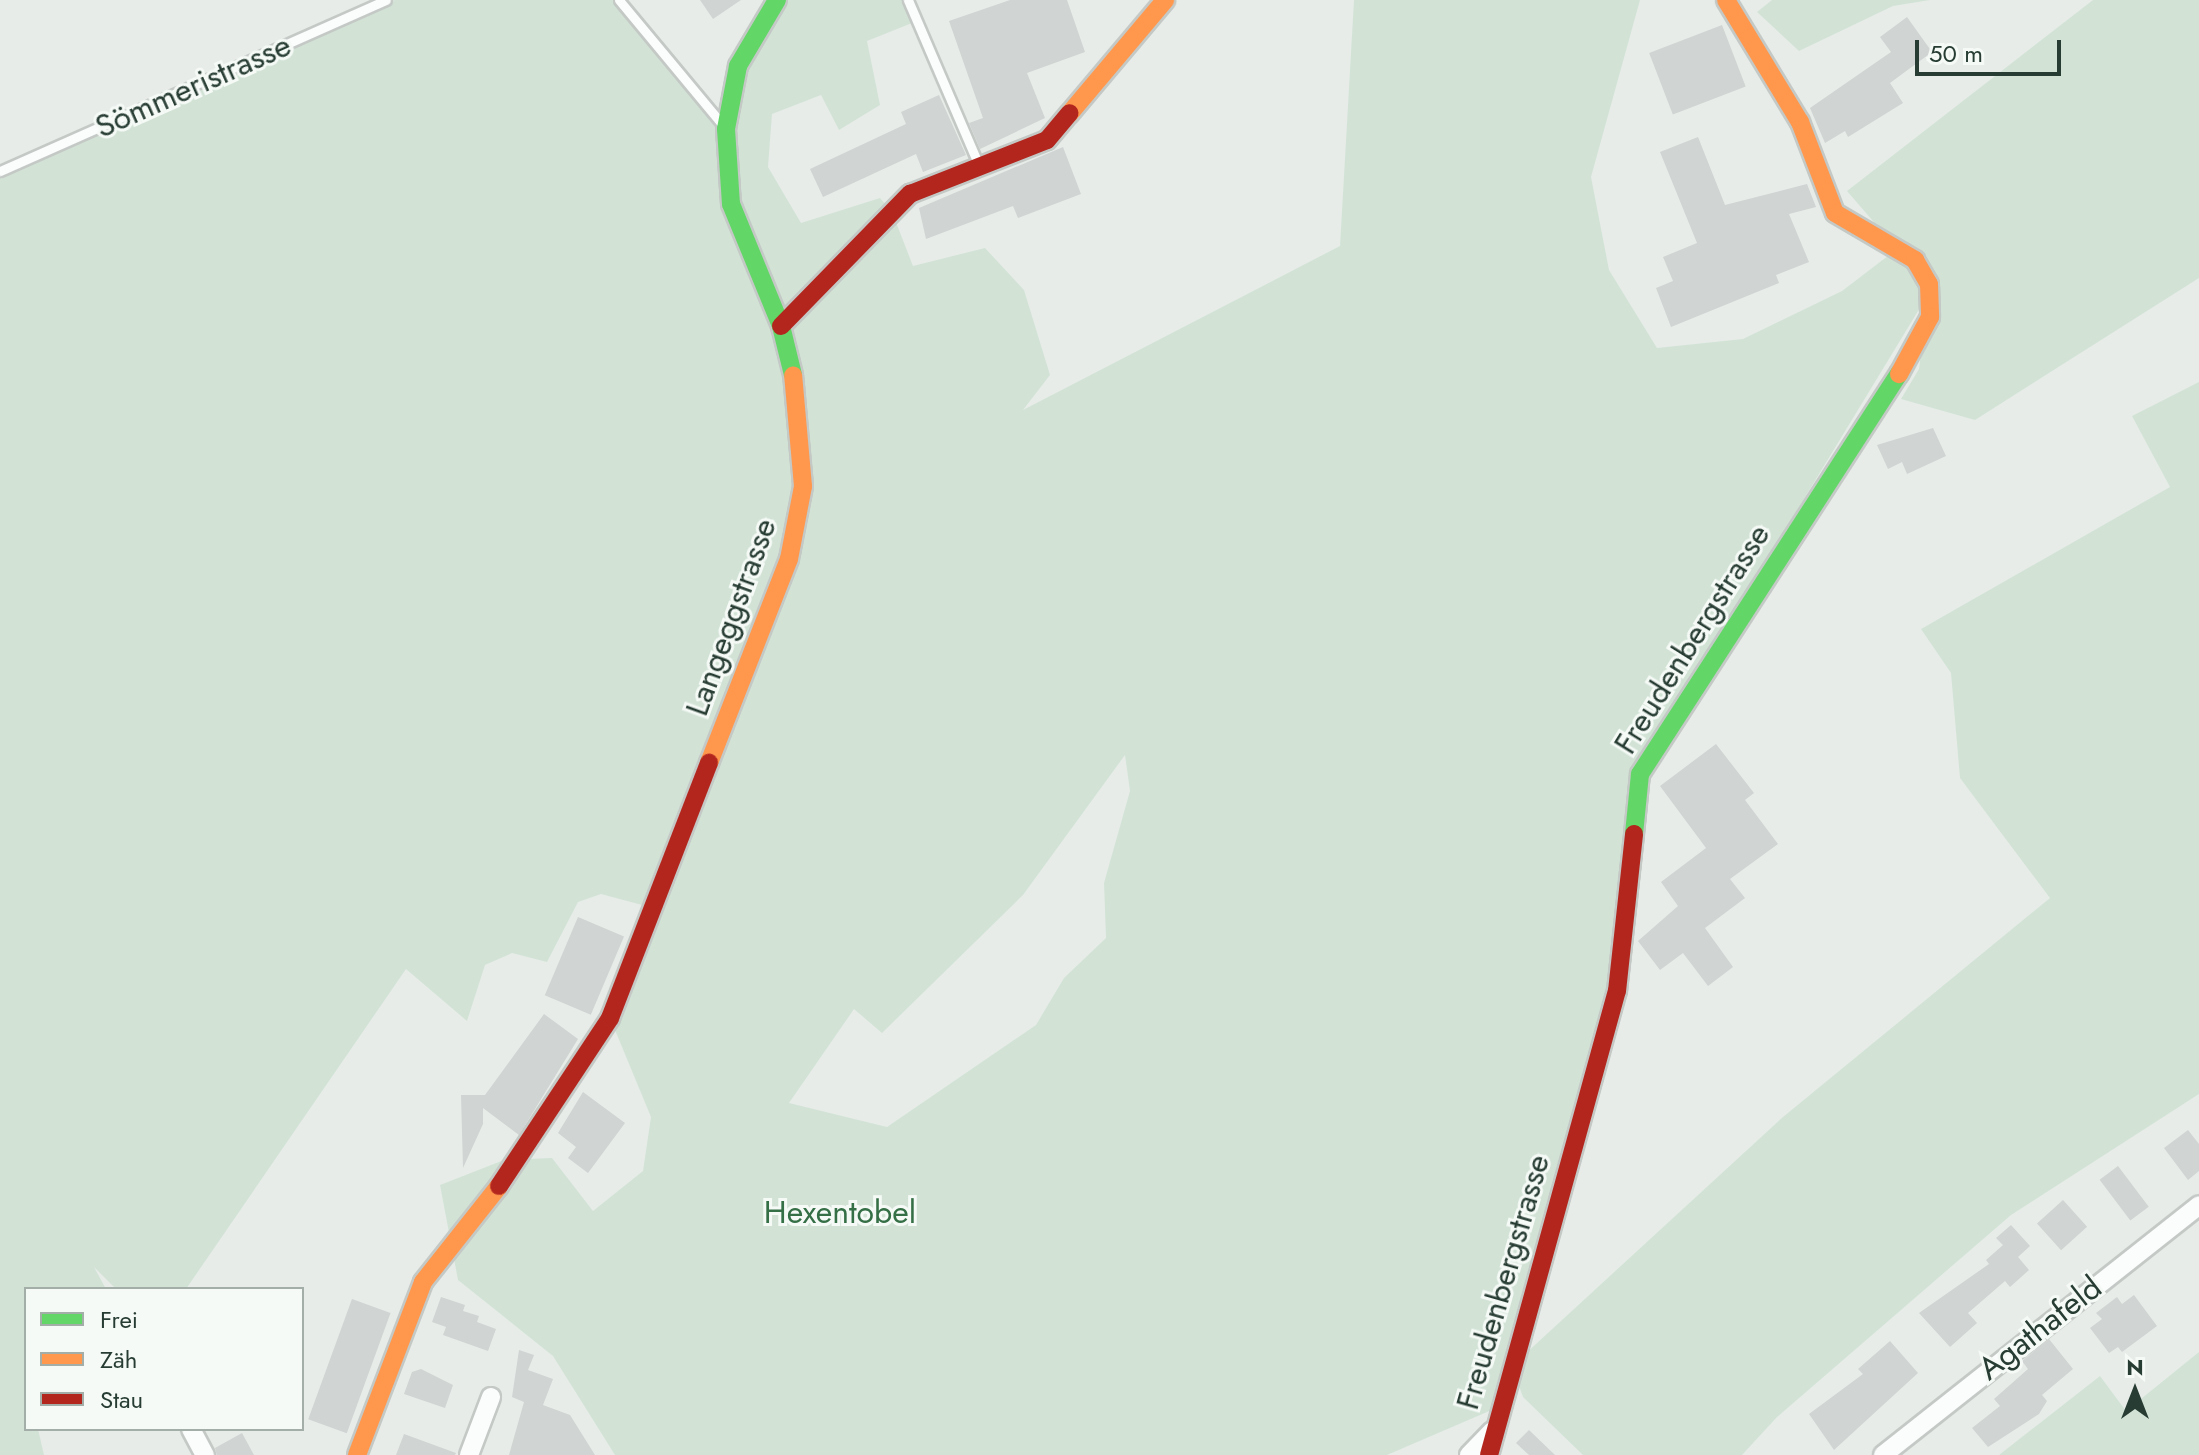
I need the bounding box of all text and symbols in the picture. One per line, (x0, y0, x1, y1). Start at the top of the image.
scale bar (1919, 24, 2065, 74)
street label: Sömmeristrasse (89, 26, 297, 146)
text: 50 m (1929, 36, 1983, 71)
street label: Langeggstrasse (678, 513, 784, 721)
street label: Freudenbergstrasse (1606, 517, 1778, 761)
street label: Freudenbergstrasse (1448, 1150, 1558, 1414)
park label: Hexentobel (764, 1193, 916, 1231)
street label: Agathafeld (1971, 1268, 2109, 1388)
legend (24, 1287, 304, 1431)
text: Frei (100, 1302, 138, 1337)
text: Zäh (100, 1342, 137, 1377)
north arrow (2095, 1351, 2175, 1431)
text: N (2126, 1351, 2144, 1383)
text: Stau (100, 1382, 143, 1417)

